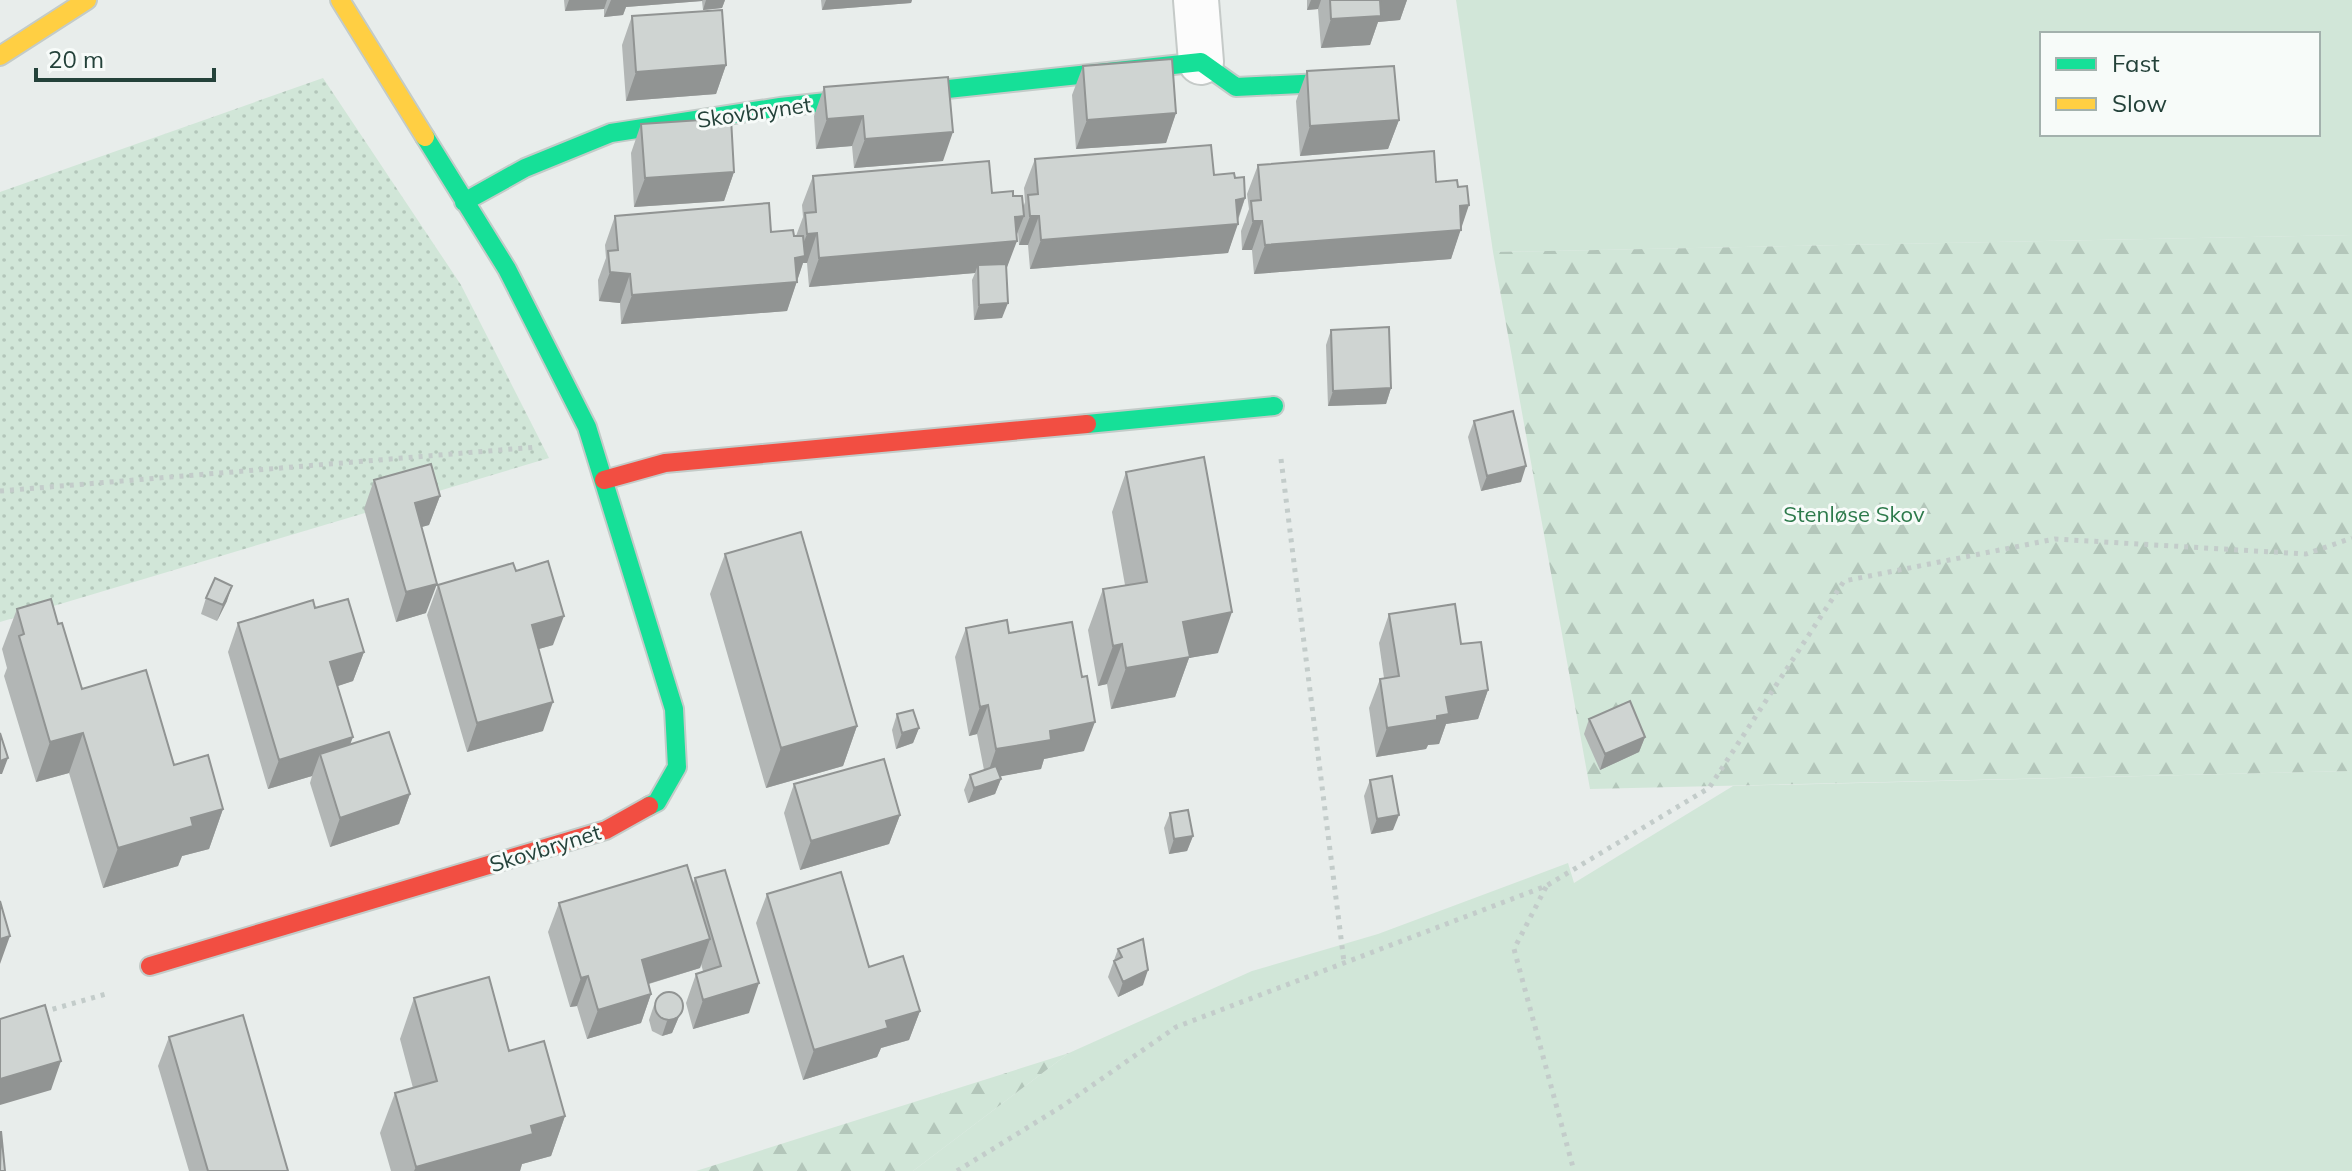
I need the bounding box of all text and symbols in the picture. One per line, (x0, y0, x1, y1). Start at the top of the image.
scale bar (36, 32, 214, 82)
legend (2040, 32, 2320, 136)
text: 20 m (48, 44, 104, 74)
text: Fast (2112, 48, 2160, 78)
text: Slow (2112, 88, 2167, 118)
street label: Skovbrynet (695, 90, 813, 134)
park label: Stenløse Skov (1783, 500, 1925, 528)
street label: Skovbrynet (486, 818, 604, 878)

